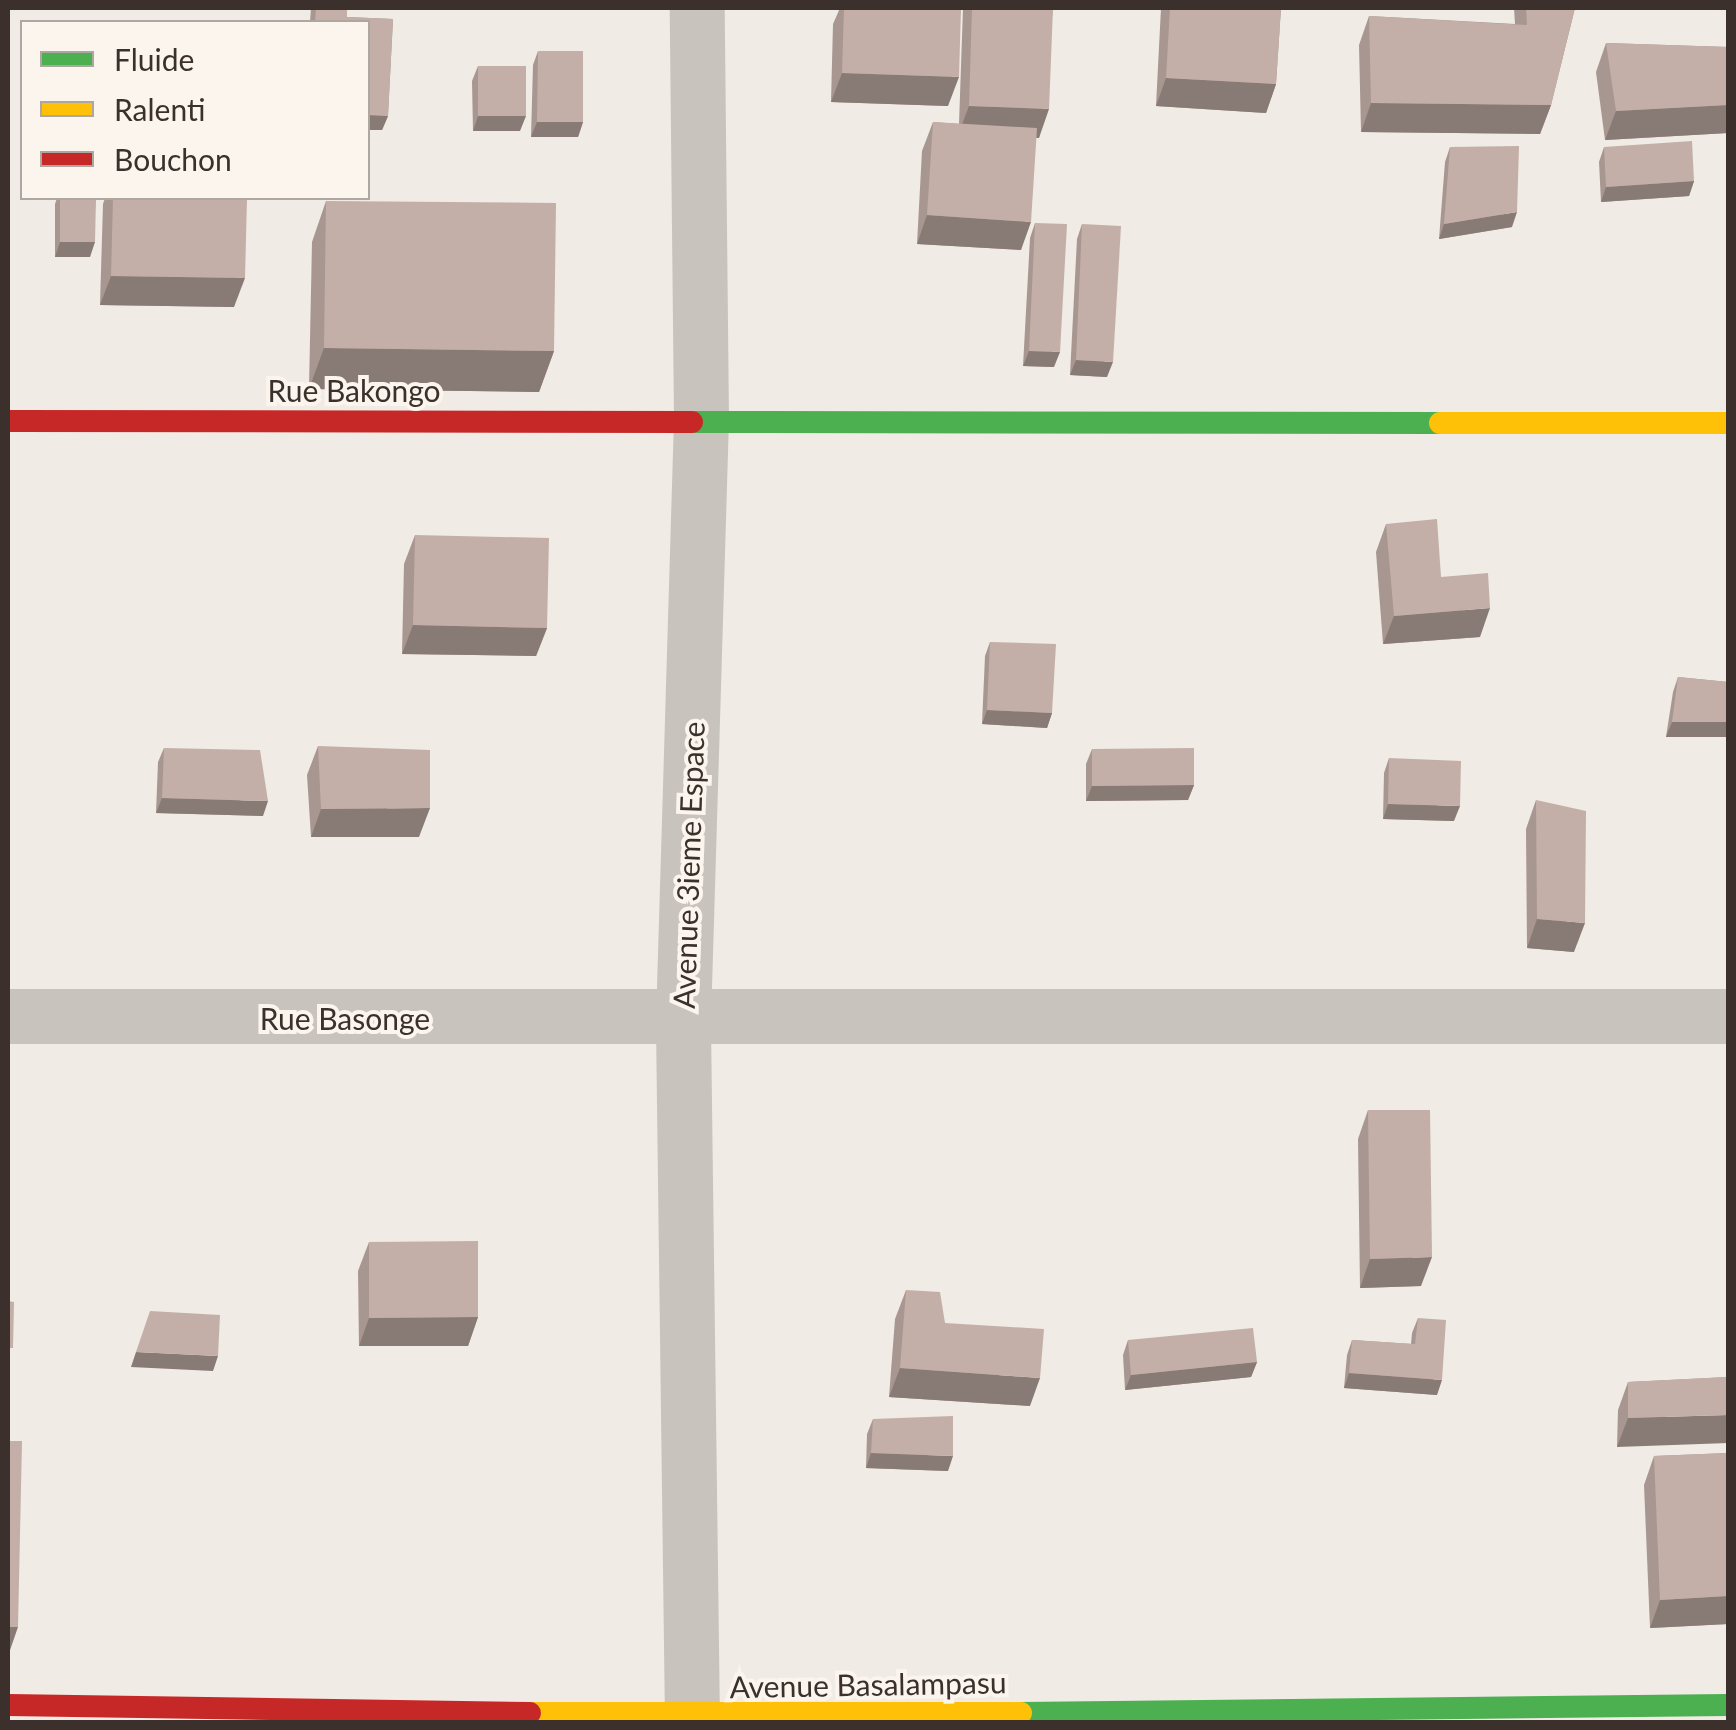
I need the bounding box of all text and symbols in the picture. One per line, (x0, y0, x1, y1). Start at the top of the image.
legend (20, 20, 370, 200)
text: Fluide (114, 41, 194, 77)
text: Ralenti (114, 91, 205, 127)
text: Bouchon (114, 141, 232, 177)
street label: Rue Bakongo (268, 372, 440, 408)
street label: Avenue 3ieme Espace (665, 721, 711, 1009)
street label: Rue Basonge (260, 1000, 430, 1036)
street label: Avenue Basalampasu (729, 1664, 1007, 1704)

